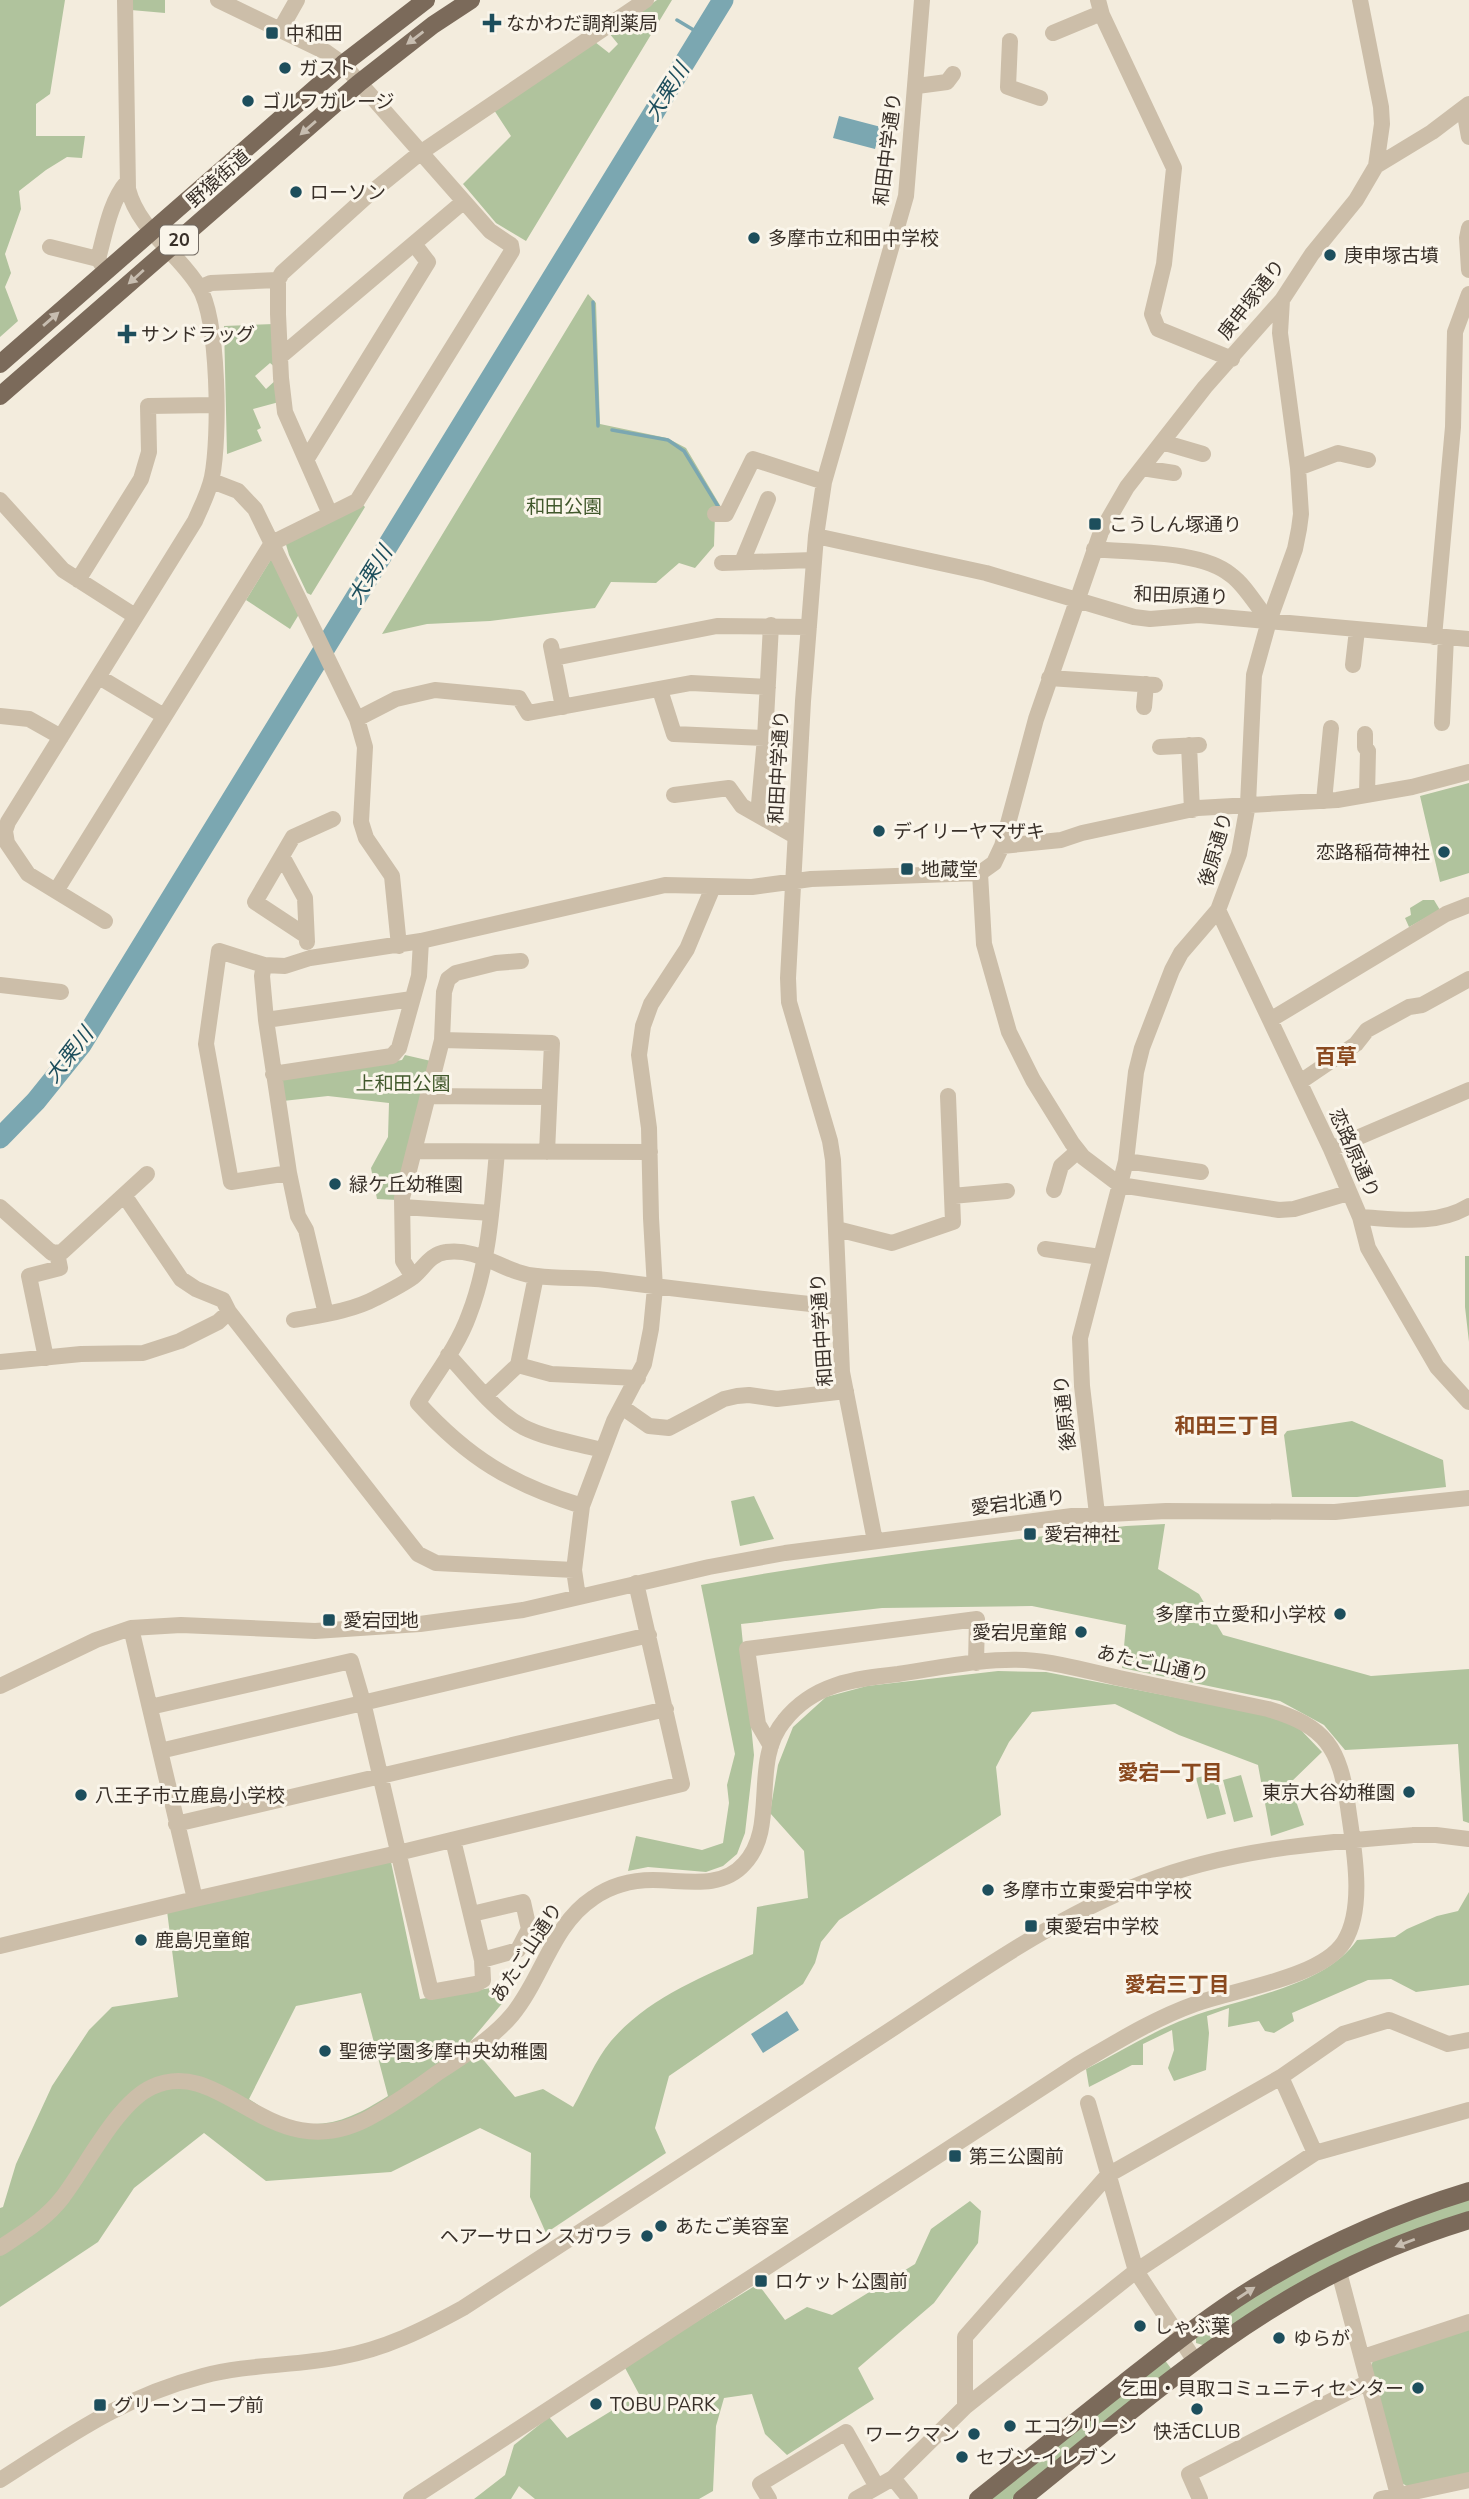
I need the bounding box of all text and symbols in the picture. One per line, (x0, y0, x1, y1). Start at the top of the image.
place label: なかわだ調剤薬局 (506, 11, 658, 37)
marker: なかわだ調剤薬局 (484, 15, 500, 31)
place label: 中和田 (286, 21, 343, 47)
marker: 中和田 (264, 25, 280, 41)
one-way arrow (406, 31, 424, 45)
place label: ガスト (299, 56, 356, 82)
water label: 大栗川 (638, 56, 697, 126)
marker: ガスト (277, 60, 293, 76)
place label: ゴルフガレージ (262, 89, 395, 115)
street label: 和田中学通り (868, 91, 908, 207)
marker: ゴルフガレージ (240, 93, 256, 109)
one-way arrow (299, 120, 316, 135)
street label: 野猿街道 (181, 144, 256, 214)
place label: ローソン (310, 180, 386, 206)
marker: ローソン (288, 184, 304, 200)
road number: 20 (160, 226, 198, 254)
place label: 多摩市立和田中学校 (768, 226, 939, 252)
marker: 多摩市立和田中学校 (746, 230, 762, 246)
place label: 庚申塚古墳 (1344, 243, 1439, 269)
marker: 庚申塚古墳 (1322, 247, 1338, 263)
street label: 庚申塚通り (1212, 254, 1291, 345)
one-way arrow (127, 269, 145, 285)
one-way arrow (43, 312, 60, 327)
place label: サンドラッグ (141, 322, 255, 348)
marker: サンドラッグ (119, 326, 135, 342)
park label: 和田公園 (526, 494, 602, 520)
place label: こうしん塚通り (1109, 512, 1242, 538)
marker: こうしん塚通り (1087, 516, 1103, 532)
water label: 大栗川 (341, 539, 400, 609)
street label: 和田原通り (1133, 581, 1229, 611)
street label: 和田中学通り (763, 709, 795, 825)
street label: 後原通り (1193, 809, 1239, 889)
place label: デイリーヤマザキ (893, 819, 1045, 845)
marker: デイリーヤマザキ (871, 823, 887, 839)
place label: 恋路稲荷神社 (1316, 840, 1430, 866)
marker: 恋路稲荷神社 (1436, 844, 1452, 860)
place label: 地蔵堂 (921, 857, 978, 883)
marker: 地蔵堂 (899, 861, 915, 877)
water label: 大栗川 (39, 1020, 101, 1088)
district label: 百草 (1315, 1043, 1357, 1071)
park label: 上和田公園 (355, 1071, 451, 1097)
street label: 恋路原通り (1323, 1105, 1385, 1202)
place label: 緑ケ丘幼稚園 (349, 1172, 463, 1198)
marker: 緑ケ丘幼稚園 (327, 1176, 343, 1192)
street label: 和田中学通り (805, 1272, 839, 1388)
street label: 後原通り (1048, 1374, 1082, 1452)
district label: 和田三丁目 (1175, 1412, 1280, 1440)
street label: 愛宕北通り (969, 1484, 1067, 1522)
place label: 愛宕神社 (1044, 1522, 1120, 1548)
marker: 愛宕神社 (1022, 1526, 1038, 1542)
place label: 多摩市立愛和小学校 (1155, 1602, 1326, 1628)
marker: 多摩市立愛和小学校 (1332, 1606, 1348, 1622)
place label: 愛宕団地 (343, 1608, 419, 1634)
marker: 愛宕団地 (321, 1612, 337, 1628)
place label: 愛宕児童館 (972, 1620, 1067, 1646)
marker: 愛宕児童館 (1073, 1624, 1089, 1640)
street label: あたご山通り (1094, 1639, 1211, 1689)
district label: 愛宕一丁目 (1118, 1759, 1223, 1787)
place label: 東京大谷幼稚園 (1262, 1780, 1395, 1806)
place label: 八王子市立鹿島小学校 (95, 1783, 285, 1809)
marker: 東京大谷幼稚園 (1401, 1784, 1417, 1800)
marker: 八王子市立鹿島小学校 (73, 1787, 89, 1803)
place label: 多摩市立東愛宕中学校 (1002, 1878, 1192, 1904)
marker: 多摩市立東愛宕中学校 (980, 1882, 996, 1898)
street label: あたご山通り (485, 1898, 569, 2007)
place label: 東愛宕中学校 (1045, 1914, 1159, 1940)
marker: 東愛宕中学校 (1023, 1918, 1039, 1934)
place label: 鹿島児童館 (155, 1928, 250, 1954)
marker: 鹿島児童館 (133, 1932, 149, 1948)
district label: 愛宕三丁目 (1125, 1971, 1230, 1999)
place label: 聖徳学園多摩中央幼稚園 (339, 2039, 548, 2065)
marker: 聖徳学園多摩中央幼稚園 (317, 2043, 333, 2059)
place label: 第三公園前 (969, 2144, 1064, 2170)
marker: 第三公園前 (947, 2148, 963, 2164)
place label: あたご美容室 (675, 2214, 789, 2240)
marker: あたご美容室 (653, 2218, 669, 2234)
place label: ヘアーサロン スガワラ (440, 2224, 633, 2250)
marker: ヘアーサロン スガワラ (639, 2228, 655, 2244)
one-way arrow (1394, 2238, 1415, 2249)
place label: ロケット公園前 (775, 2269, 908, 2295)
marker: ロケット公園前 (753, 2273, 769, 2289)
one-way arrow (1236, 2287, 1255, 2300)
place label: しゃぶ葉 (1154, 2314, 1230, 2340)
marker: しゃぶ葉 (1132, 2318, 1148, 2334)
place label: ゆらが (1293, 2326, 1350, 2352)
marker: ゆらが (1271, 2330, 1287, 2346)
place label: 乞田・貝取コミュニティセンター (1120, 2376, 1404, 2402)
marker: 乞田・貝取コミュニティセンター (1410, 2380, 1426, 2396)
place label: TOBU PARK (610, 2392, 717, 2418)
place label: グリーンコープ前 (114, 2393, 264, 2419)
marker: TOBU PARK (588, 2396, 604, 2412)
marker: グリーンコープ前 (92, 2397, 108, 2413)
marker: 快活CLUB (1189, 2401, 1205, 2417)
place label: エコクリーン (1024, 2414, 1137, 2440)
marker: エコクリーン (1002, 2418, 1018, 2434)
place label: 快活CLUB (1153, 2419, 1241, 2445)
place label: ワークマン (865, 2422, 960, 2448)
marker: ワークマン (966, 2426, 982, 2442)
place label: セブン-イレブン (976, 2445, 1117, 2471)
marker: セブン-イレブン (954, 2449, 970, 2465)

